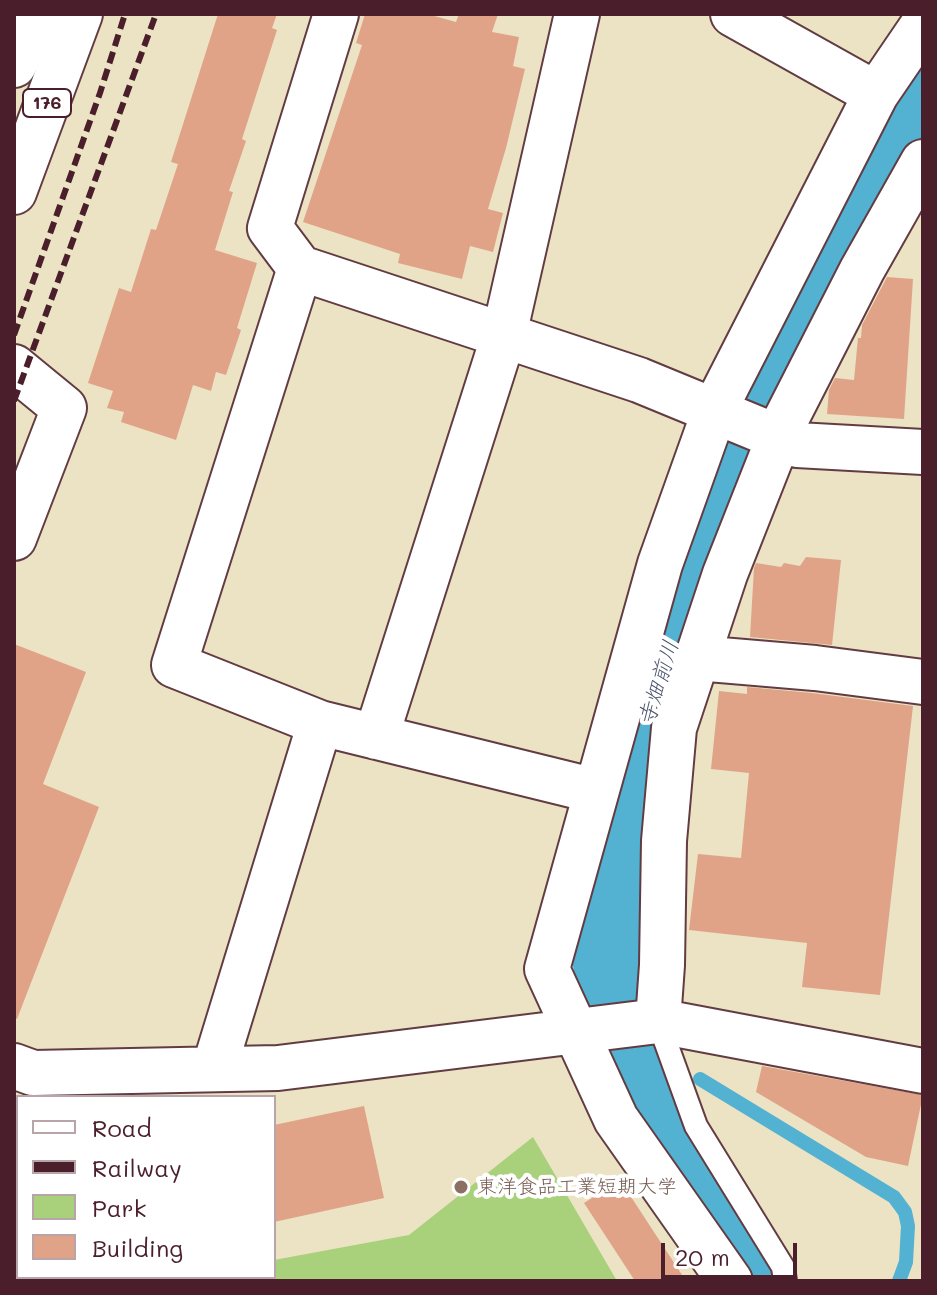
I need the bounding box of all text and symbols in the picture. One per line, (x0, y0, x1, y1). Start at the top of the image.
road number: 176 (23, 89, 71, 117)
water label: 寺畑前川 (634, 637, 684, 729)
legend (16, 1095, 276, 1279)
text: Road (92, 1112, 152, 1143)
text: Railway (92, 1152, 182, 1183)
place label: 東洋食品工業短期大学 (477, 1175, 677, 1199)
marker: 東洋食品工業短期大学 (452, 1178, 470, 1196)
text: Park (92, 1192, 146, 1223)
scale bar (665, 1227, 801, 1277)
text: Building (92, 1232, 183, 1263)
text: 20 m (675, 1241, 730, 1272)

